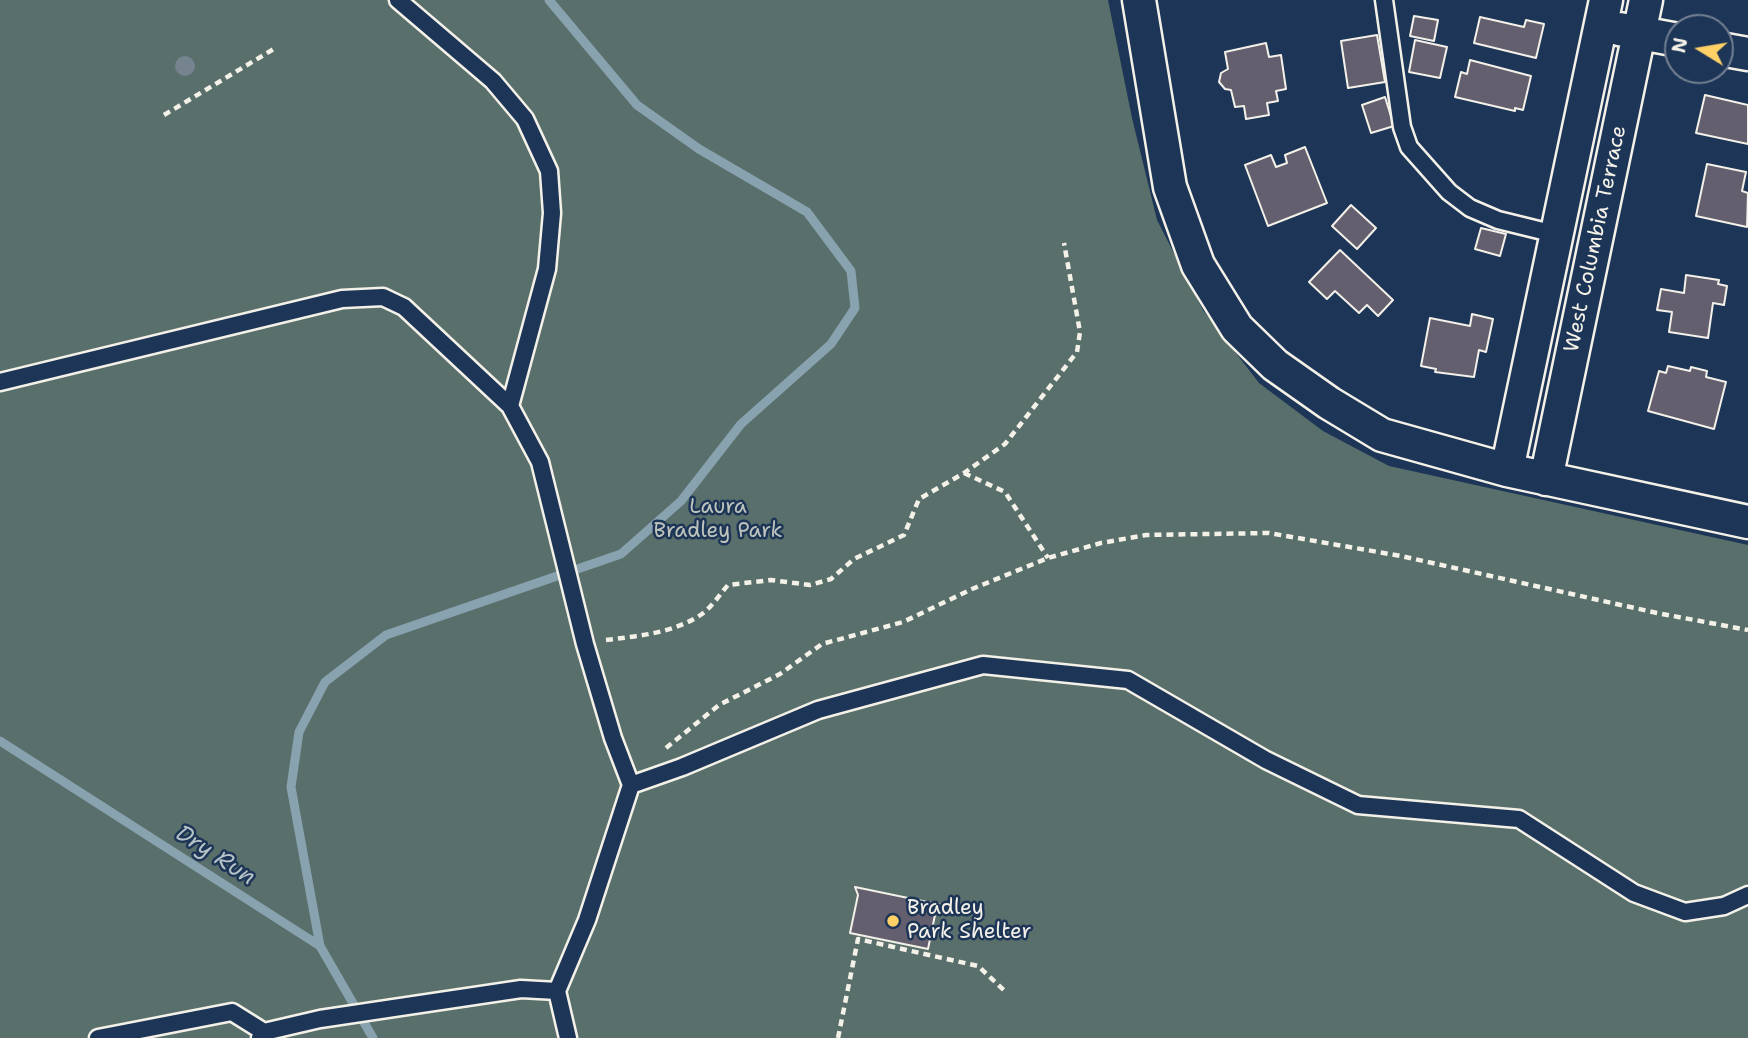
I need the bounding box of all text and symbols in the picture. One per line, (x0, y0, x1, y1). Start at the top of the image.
north arrow (1664, 14, 1734, 84)
text: N (1666, 36, 1694, 55)
street label: West Columbia Terrace (1560, 123, 1632, 355)
park label: Laura Bradley Park (653, 495, 783, 545)
water label: Dry Run (170, 820, 260, 892)
place label: Bradley Park Shelter (907, 896, 1031, 946)
marker: Bradley Park Shelter (885, 913, 901, 929)

